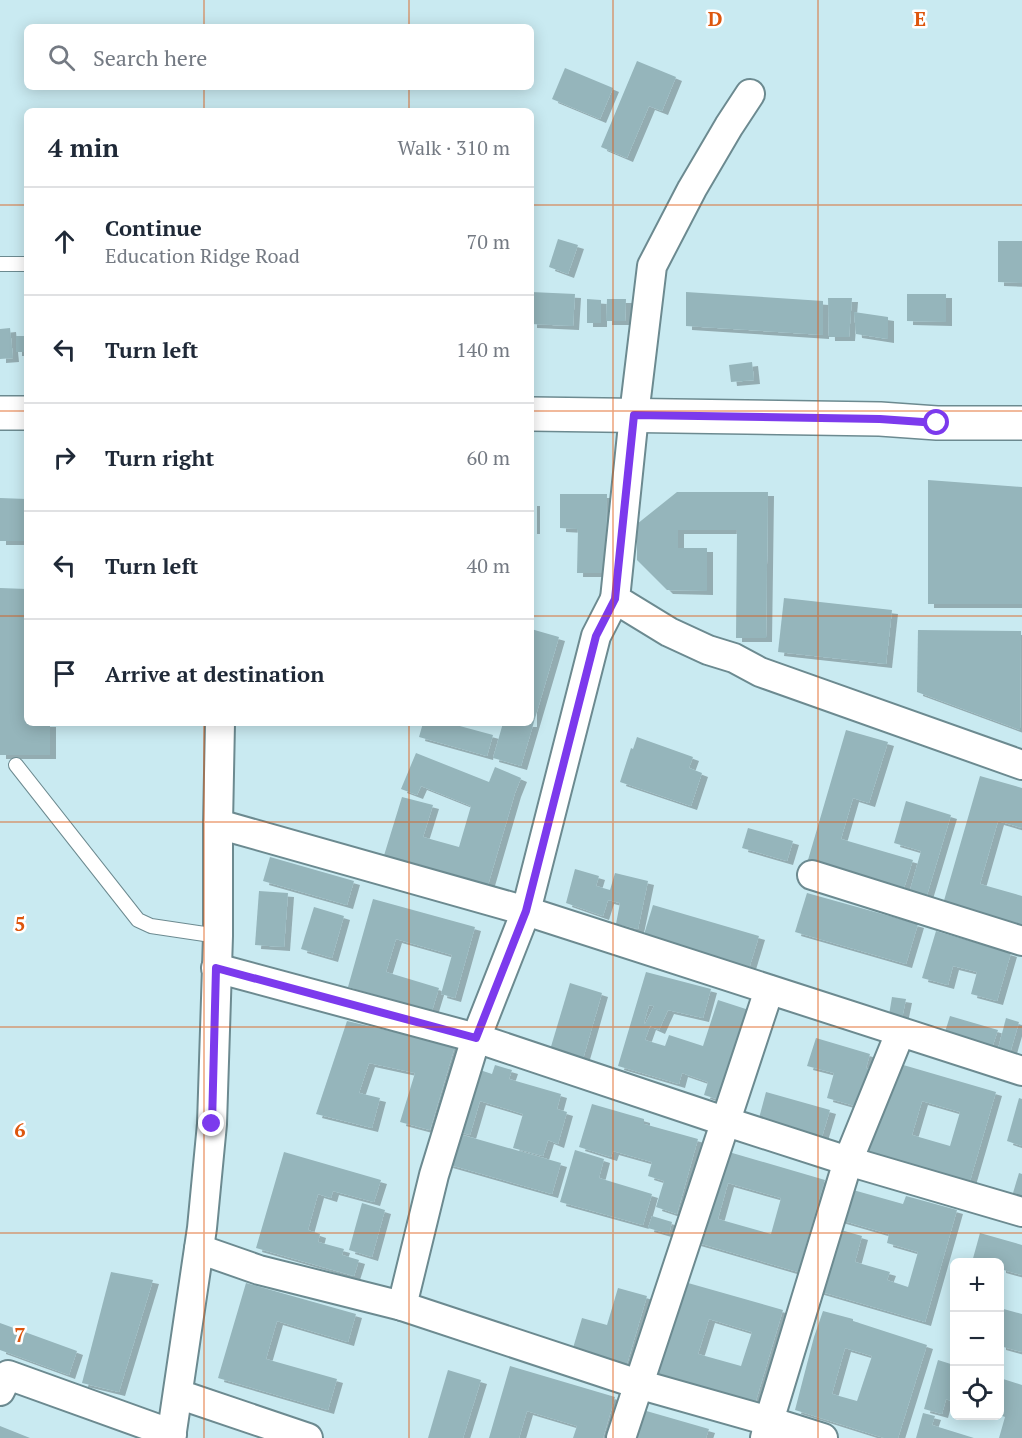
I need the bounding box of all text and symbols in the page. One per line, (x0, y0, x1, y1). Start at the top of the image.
text: D (708, 5, 722, 32)
text: E (914, 5, 926, 32)
search box (24, 24, 534, 90)
icon: search (45, 41, 78, 74)
text: Search here (93, 43, 207, 72)
text: 4 min (48, 130, 119, 164)
text: Walk · 310 m (398, 134, 510, 161)
text: Continue (105, 213, 202, 242)
icon: ahead (48, 225, 81, 258)
text: 70 m (467, 228, 510, 255)
text: Education Ridge Road (105, 242, 300, 269)
icon: left (48, 333, 81, 366)
text: Turn left (105, 335, 198, 364)
text: 140 m (456, 336, 510, 363)
route start (923, 409, 949, 435)
icon: right (48, 441, 81, 474)
text: Turn right (105, 443, 214, 472)
text: 60 m (467, 444, 510, 471)
icon: left (48, 549, 81, 582)
text: Turn left (105, 551, 198, 580)
text: 40 m (467, 552, 510, 579)
icon: arrive (48, 657, 81, 690)
text: Arrive at destination (105, 659, 324, 688)
text: 5 (14, 910, 26, 937)
route end (198, 1110, 224, 1136)
text: 6 (14, 1116, 26, 1143)
map controls (950, 1258, 1004, 1420)
button: + (950, 1258, 1004, 1312)
button: − (950, 1312, 1004, 1366)
text: 7 (14, 1321, 26, 1348)
button: locate (950, 1366, 1004, 1420)

